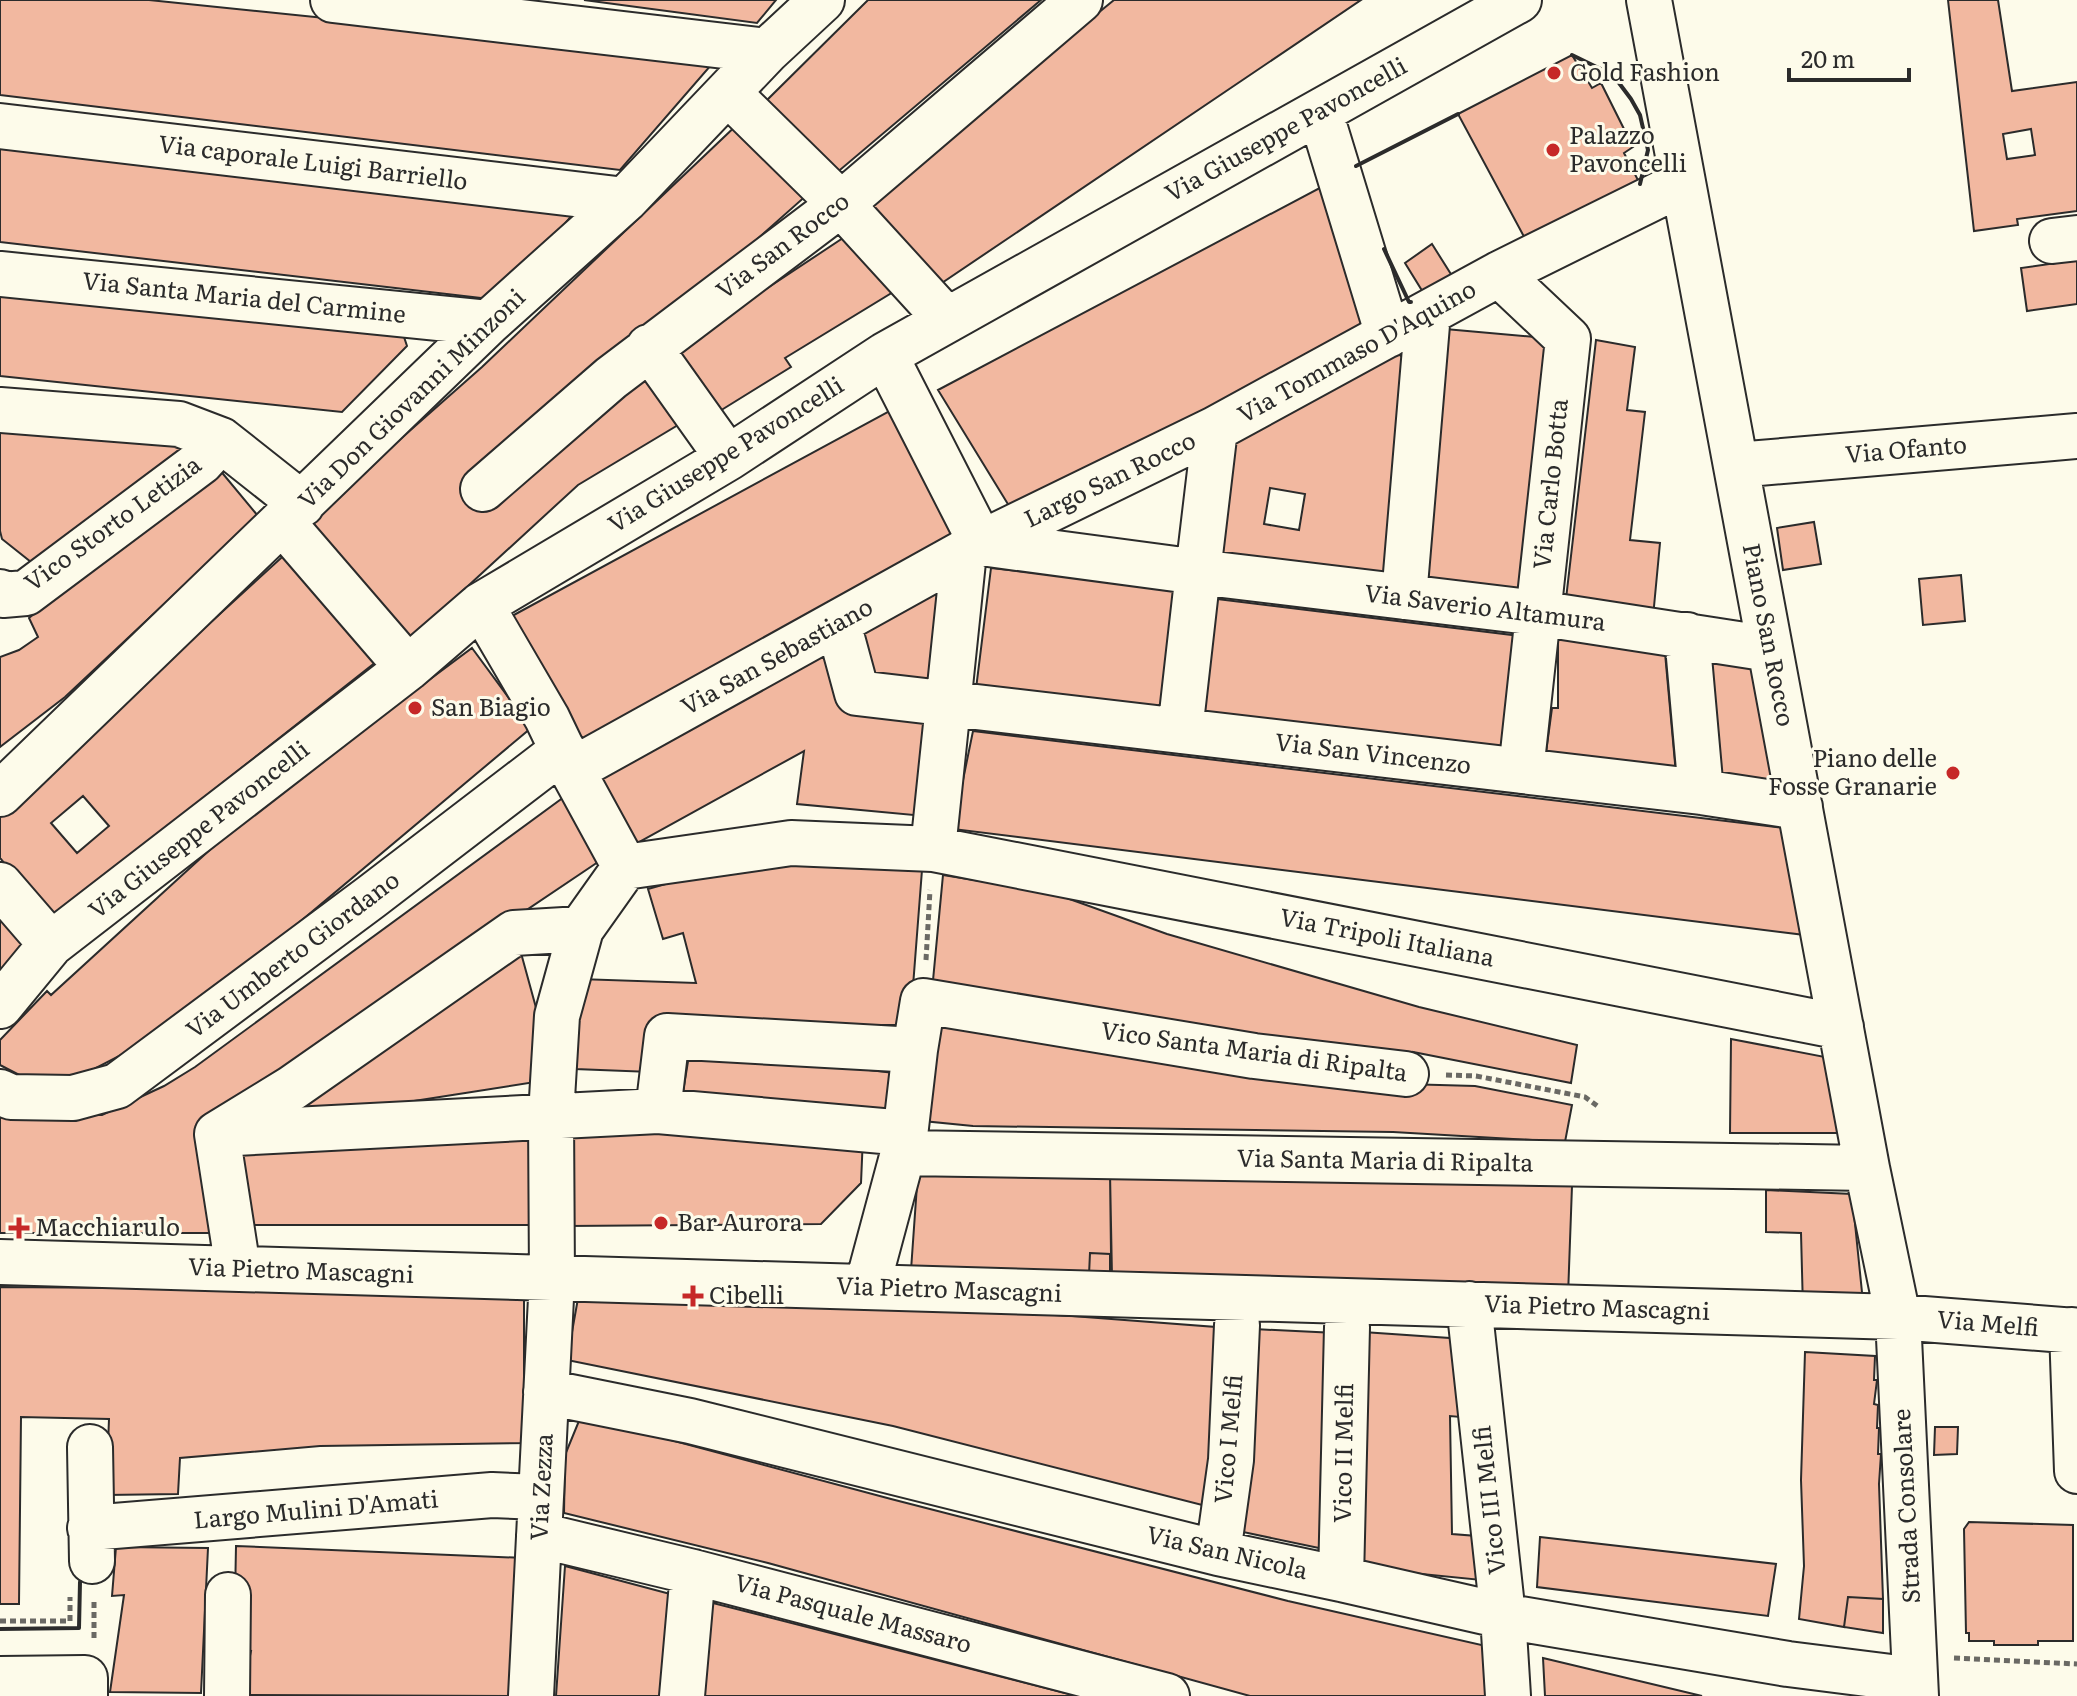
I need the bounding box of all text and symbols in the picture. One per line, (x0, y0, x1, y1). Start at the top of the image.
scale bar (1789, 32, 1909, 82)
text: 20 m (1801, 40, 1855, 75)
street label: Via Giuseppe Pavoncelli (1158, 47, 1412, 209)
place label: Gold Fashion (1570, 53, 1720, 88)
marker: Gold Fashion (1545, 64, 1563, 82)
place label: Palazzo Pavoncelli (1569, 116, 1687, 179)
street label: Via caporale Luigi Barriello (157, 124, 470, 197)
marker: Palazzo Pavoncelli (1544, 141, 1562, 159)
street label: Via San Rocco (707, 182, 856, 306)
street label: Via Santa Maria del Carmine (81, 261, 408, 330)
street label: Via Tommaso D'Aquino (1230, 270, 1481, 430)
street label: Via Don Giovanni Minzoni (289, 279, 532, 515)
street label: Via Giuseppe Pavoncelli (600, 366, 849, 540)
street label: Via Carlo Botta (1522, 397, 1575, 571)
street label: Largo San Rocco (1017, 421, 1201, 535)
street label: Via Ofanto (1844, 425, 1968, 470)
street label: Vico Storto Letizia (16, 446, 207, 598)
street label: Piano San Rocco (1736, 540, 1805, 729)
street label: Via Saverio Altamura (1363, 573, 1608, 638)
street label: Via San Sebastiano (673, 587, 878, 722)
place label: San Biagio (431, 688, 551, 723)
marker: San Biagio (406, 699, 424, 717)
street label: Via San Vincenzo (1273, 722, 1473, 781)
street label: Via Giuseppe Pavoncelli (80, 731, 315, 925)
place label: Piano delle Fosse Granarie (1768, 739, 1937, 802)
marker: Piano delle Fosse Granarie (1944, 764, 1962, 782)
street label: Via Umberto Giordano (177, 861, 406, 1045)
street label: Via Tripoli Italiana (1277, 898, 1498, 974)
street label: Vico Santa Maria di Ripalta (1099, 1011, 1410, 1088)
street label: Via Santa Maria di Ripalta (1237, 1138, 1534, 1179)
place label: Bar Aurora (677, 1203, 803, 1238)
place label: Macchiarulo (35, 1208, 180, 1243)
marker: Bar Aurora (652, 1214, 670, 1232)
marker: Macchiarulo (10, 1219, 28, 1237)
street label: Via Pietro Mascagni (187, 1247, 415, 1290)
street label: Via Pietro Mascagni (835, 1266, 1063, 1309)
place label: Cibelli (709, 1276, 784, 1311)
street label: Via Pietro Mascagni (1483, 1284, 1711, 1327)
marker: Cibelli (684, 1287, 702, 1305)
street label: Via Melfi (1936, 1300, 2041, 1343)
street label: Vico I Melfi (1203, 1373, 1250, 1505)
street label: Vico II Melfi (1323, 1383, 1360, 1523)
street label: Strada Consolare (1882, 1408, 1927, 1604)
street label: Vico III Melfi (1462, 1424, 1513, 1576)
street label: Via Zezza (519, 1432, 560, 1541)
street label: Largo Mulini D'Amati (192, 1479, 440, 1536)
street label: Via San Nicola (1144, 1515, 1312, 1586)
street label: Via Pasquale Massaro (731, 1563, 976, 1660)

